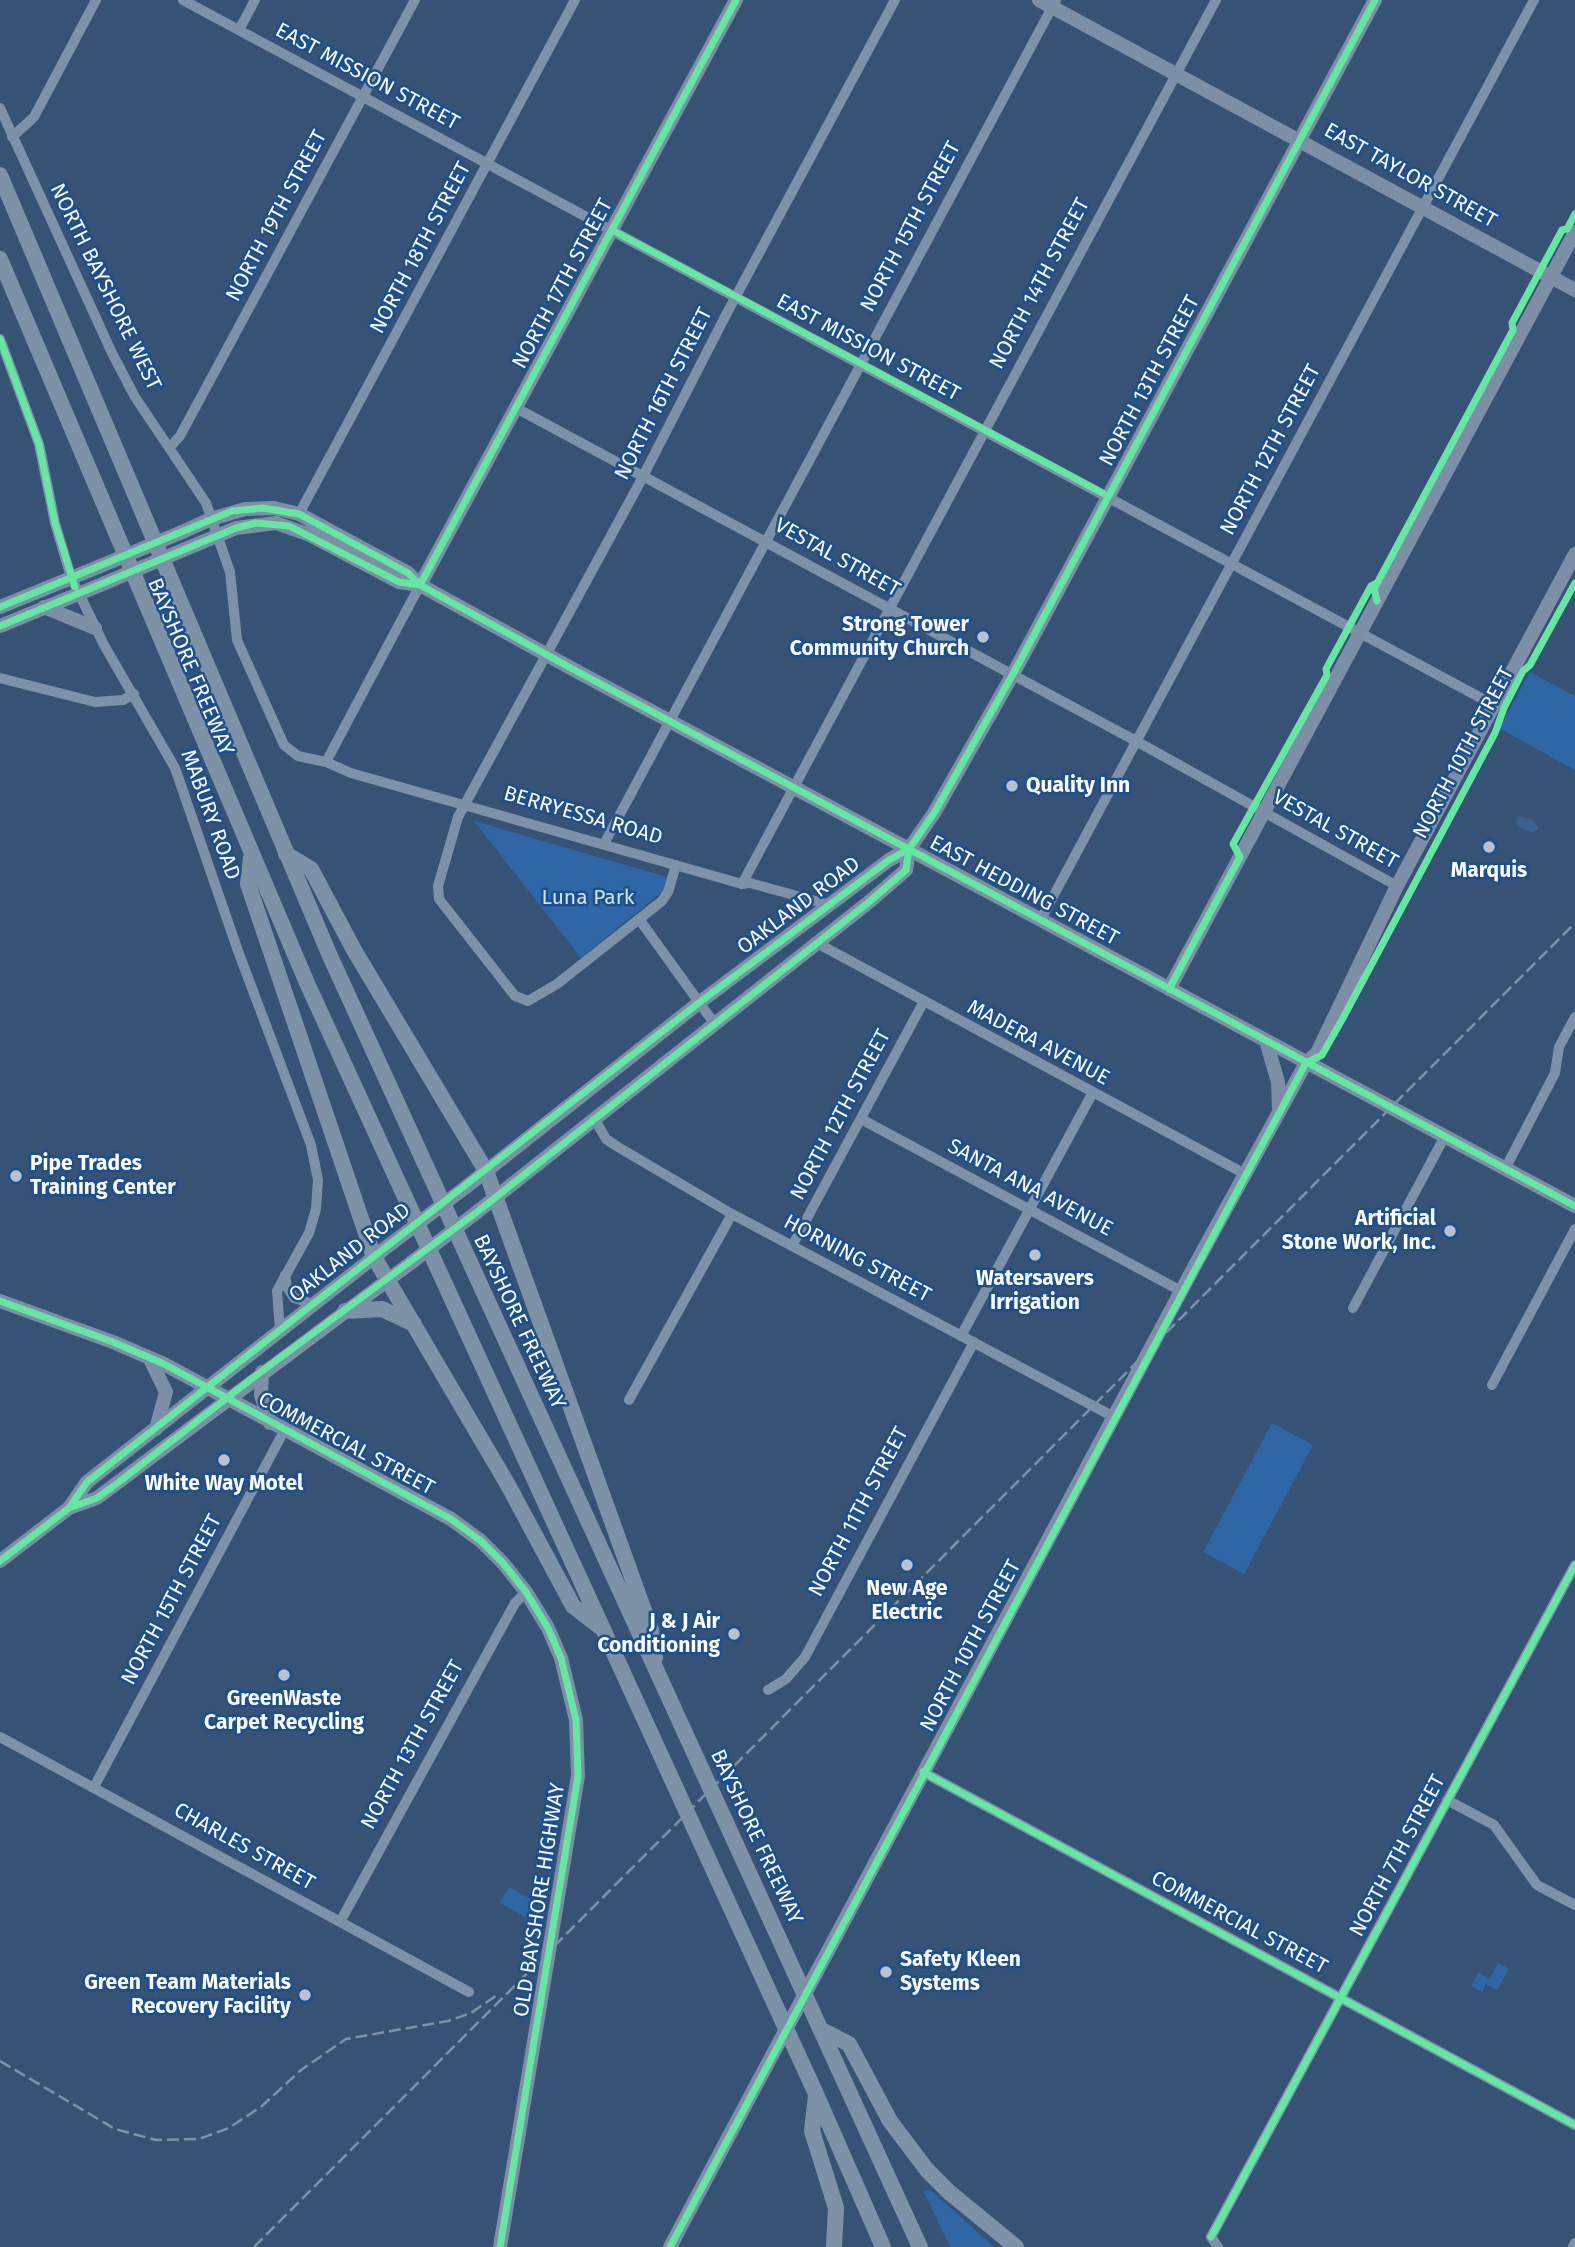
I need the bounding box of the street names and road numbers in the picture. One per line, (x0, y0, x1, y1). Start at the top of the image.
street label: EAST MISSION STREET (271, 18, 463, 136)
street label: EAST TAYLOR STREET (1319, 118, 1501, 234)
street label: NORTH 19TH STREET (221, 126, 333, 306)
street label: NORTH 15TH STREET (855, 138, 967, 316)
street label: NORTH 18TH STREET (365, 158, 477, 338)
street label: NORTH BAYSHORE WEST (44, 180, 166, 394)
street label: NORTH 14TH STREET (984, 194, 1096, 374)
street label: NORTH 17TH STREET (508, 195, 618, 373)
street label: EAST MISSION STREET (772, 289, 964, 407)
street label: NORTH 13TH STREET (1094, 291, 1206, 471)
street label: NORTH 16TH STREET (610, 304, 718, 484)
street label: NORTH 12TH STREET (1215, 360, 1327, 540)
street label: VESTAL STREET (770, 513, 904, 603)
street label: BAYSHORE FREEWAY (141, 575, 239, 759)
street label: NORTH 10TH STREET (1408, 663, 1520, 843)
street label: MABURY ROAD (175, 746, 245, 884)
street label: BERRYESSA ROAD (501, 781, 665, 851)
street label: VESTAL STREET (1268, 785, 1402, 875)
street label: EAST HEDDING STREET (925, 830, 1123, 952)
street label: OAKLAND ROAD (733, 852, 865, 960)
street label: MADERA AVENUE (963, 995, 1113, 1091)
street label: NORTH 12TH STREET (785, 1025, 897, 1205)
street label: SANTA ANA AVENUE (943, 1134, 1117, 1242)
street label: OAKLAND ROAD (284, 1198, 416, 1308)
street label: HORNING STREET (779, 1210, 935, 1308)
street label: BAYSHORE FREEWAY (467, 1231, 571, 1413)
street label: COMMERCIAL STREET (254, 1387, 438, 1501)
street label: NORTH 11TH STREET (804, 1423, 914, 1601)
street label: NORTH 15TH STREET (116, 1511, 228, 1689)
street label: NORTH 10TH STREET (915, 1556, 1027, 1736)
street label: NORTH 13TH STREET (356, 1656, 470, 1834)
street label: BAYSHORE FREEWAY (704, 1746, 808, 1928)
street label: NORTH 7TH STREET (1345, 1771, 1451, 1941)
street label: OLD BAYSHORE HIGHWAY (509, 1781, 571, 2019)
street label: CHARLES STREET (169, 1798, 319, 1896)
street label: COMMERCIAL STREET (1147, 1866, 1331, 1980)

